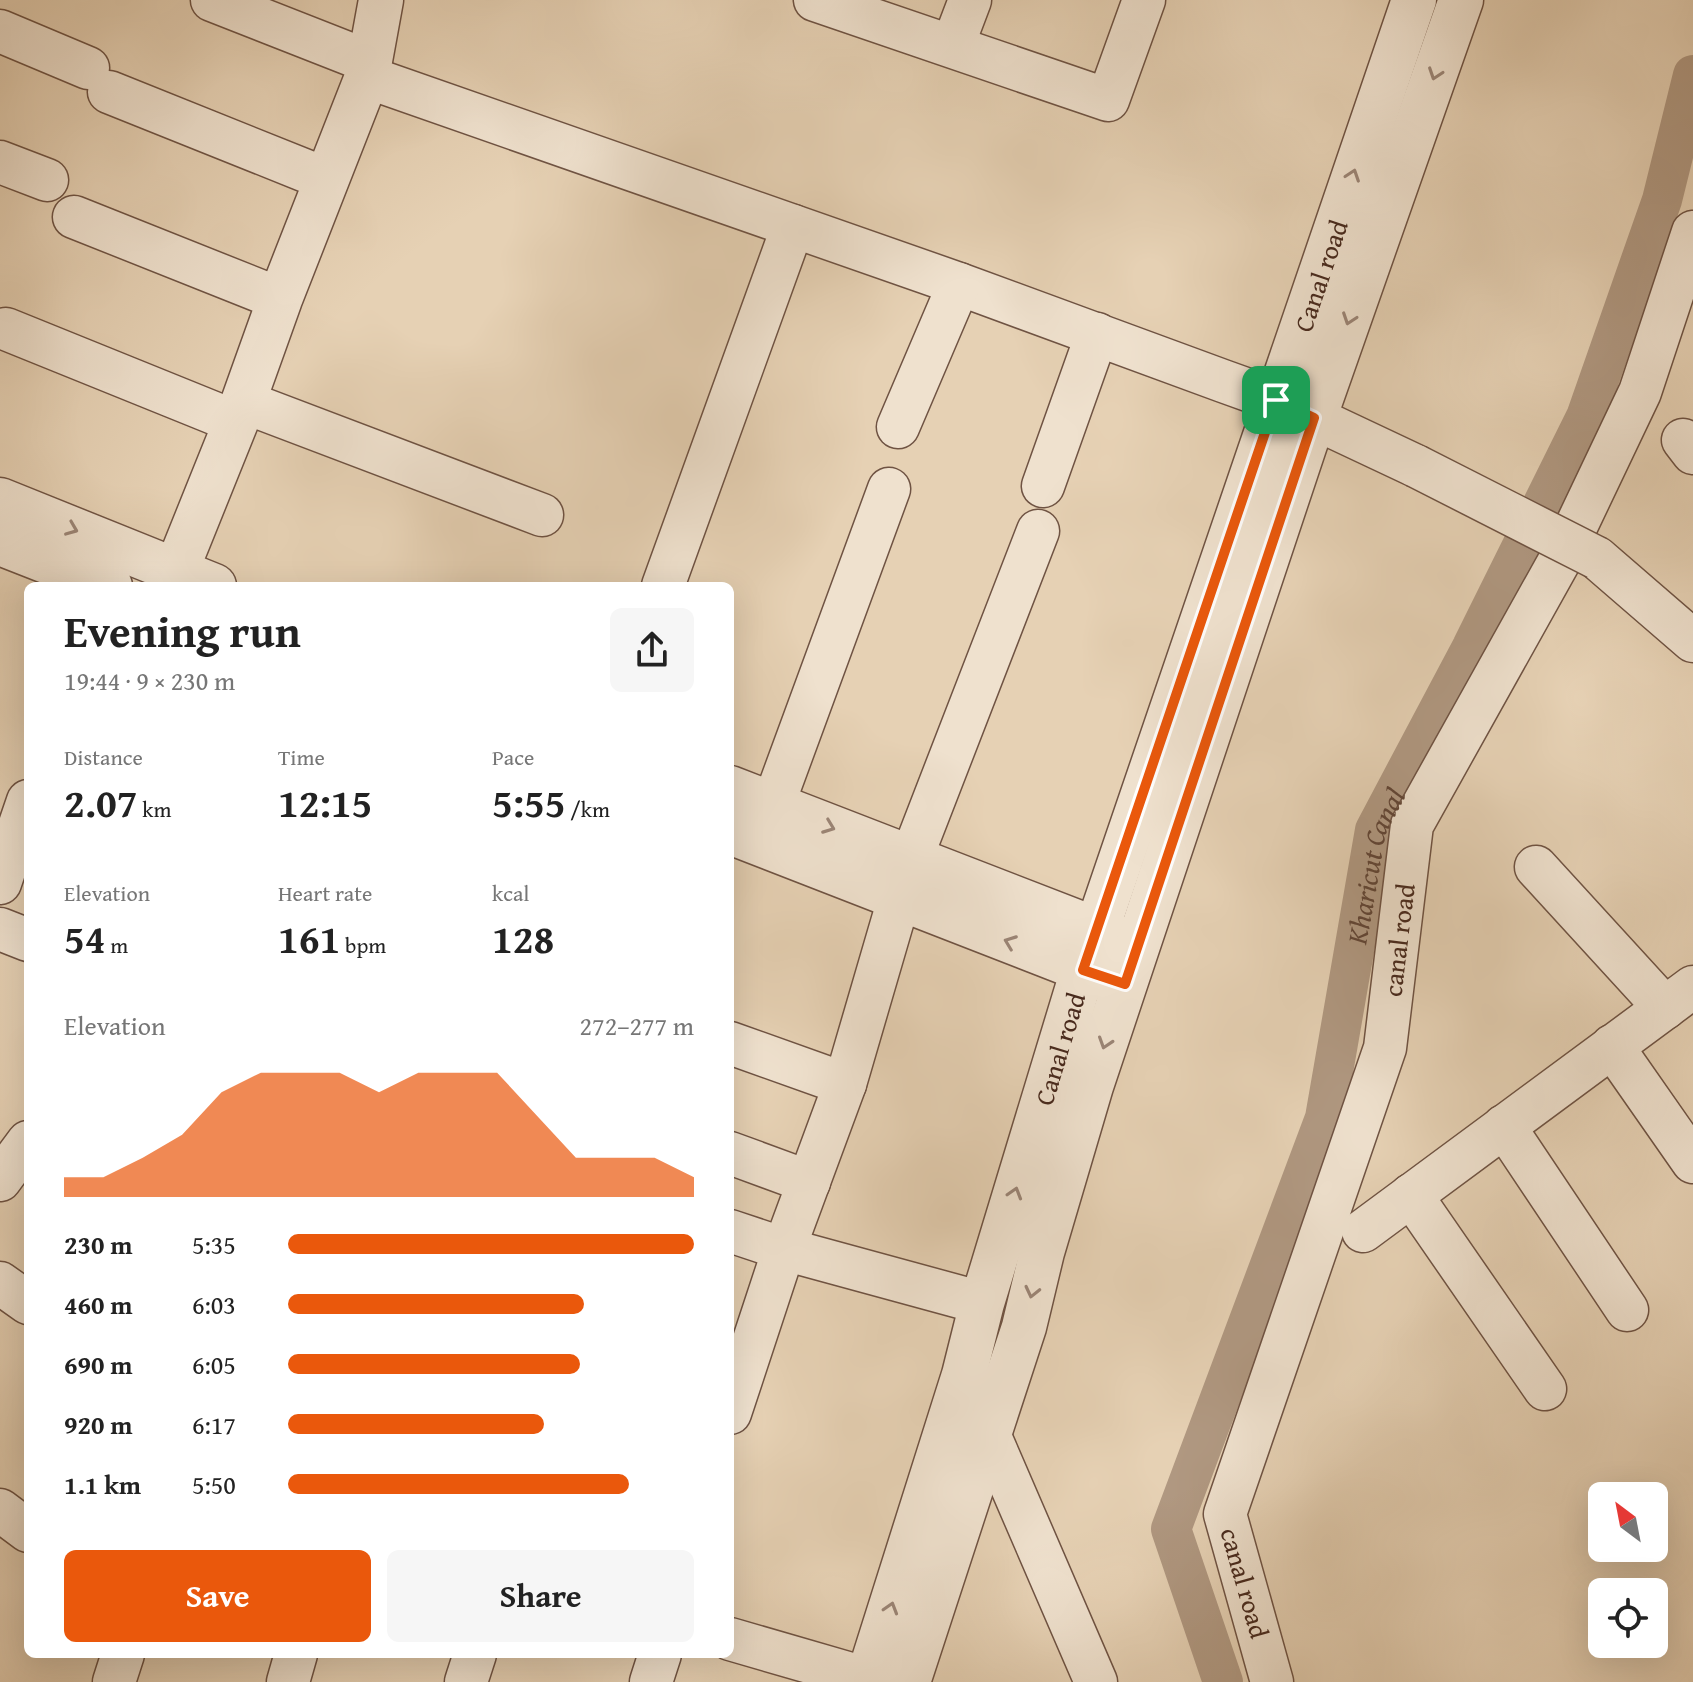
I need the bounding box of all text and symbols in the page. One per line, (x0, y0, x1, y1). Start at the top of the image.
one-way arrow (1429, 66, 1445, 80)
one-way arrow (1344, 169, 1360, 183)
street label: Canal road (1283, 214, 1357, 337)
one-way arrow (1342, 311, 1359, 325)
pin (1242, 366, 1310, 434)
icon: arrive (1254, 378, 1298, 422)
one-way arrow (64, 519, 78, 536)
text: Evening run (64, 599, 301, 663)
button: share (610, 608, 694, 692)
text: 19:44 · 9 × 230 m (64, 661, 235, 700)
text: Distance (64, 741, 143, 773)
text: Time (278, 741, 325, 773)
text: Pace (492, 741, 534, 773)
text: 2.07 (64, 773, 137, 832)
text: 12:15 (278, 773, 372, 832)
text: 5:55 (492, 773, 565, 832)
water label: Kharicut Canal (1335, 780, 1415, 948)
text: km (137, 793, 171, 825)
text: /km (565, 793, 610, 825)
one-way arrow (821, 817, 835, 834)
text: Elevation (64, 877, 150, 909)
text: Heart rate (278, 877, 372, 909)
text: kcal (492, 877, 530, 909)
street label: canal road (1372, 881, 1424, 999)
text: 54 (64, 909, 105, 968)
text: 161 (278, 909, 340, 968)
text: 128 (492, 909, 554, 968)
text: m (105, 929, 128, 961)
text: bpm (340, 929, 386, 961)
one-way arrow (1004, 935, 1018, 952)
street label: Canal road (1024, 987, 1095, 1110)
text: Elevation (64, 1006, 166, 1045)
text: 272–277 m (580, 1006, 694, 1045)
one-way arrow (1099, 1035, 1115, 1049)
one-way arrow (1006, 1186, 1022, 1200)
text: 230 m (64, 1225, 132, 1264)
text: 5:35 (192, 1225, 236, 1264)
text: 460 m (64, 1285, 132, 1324)
text: 6:03 (192, 1285, 236, 1324)
one-way arrow (1024, 1285, 1041, 1299)
text: 690 m (64, 1345, 132, 1384)
text: 6:05 (192, 1345, 236, 1384)
text: 920 m (64, 1405, 132, 1444)
text: 6:17 (192, 1405, 236, 1444)
text: 1.1 km (64, 1465, 141, 1504)
text: 5:50 (192, 1465, 236, 1504)
north arrow (1588, 1482, 1668, 1562)
map controls (1588, 1482, 1668, 1658)
street label: canal road (1211, 1523, 1279, 1643)
button: Save (64, 1550, 371, 1642)
button: Share (387, 1550, 694, 1642)
button: locate (1588, 1578, 1668, 1658)
one-way arrow (881, 1601, 897, 1615)

